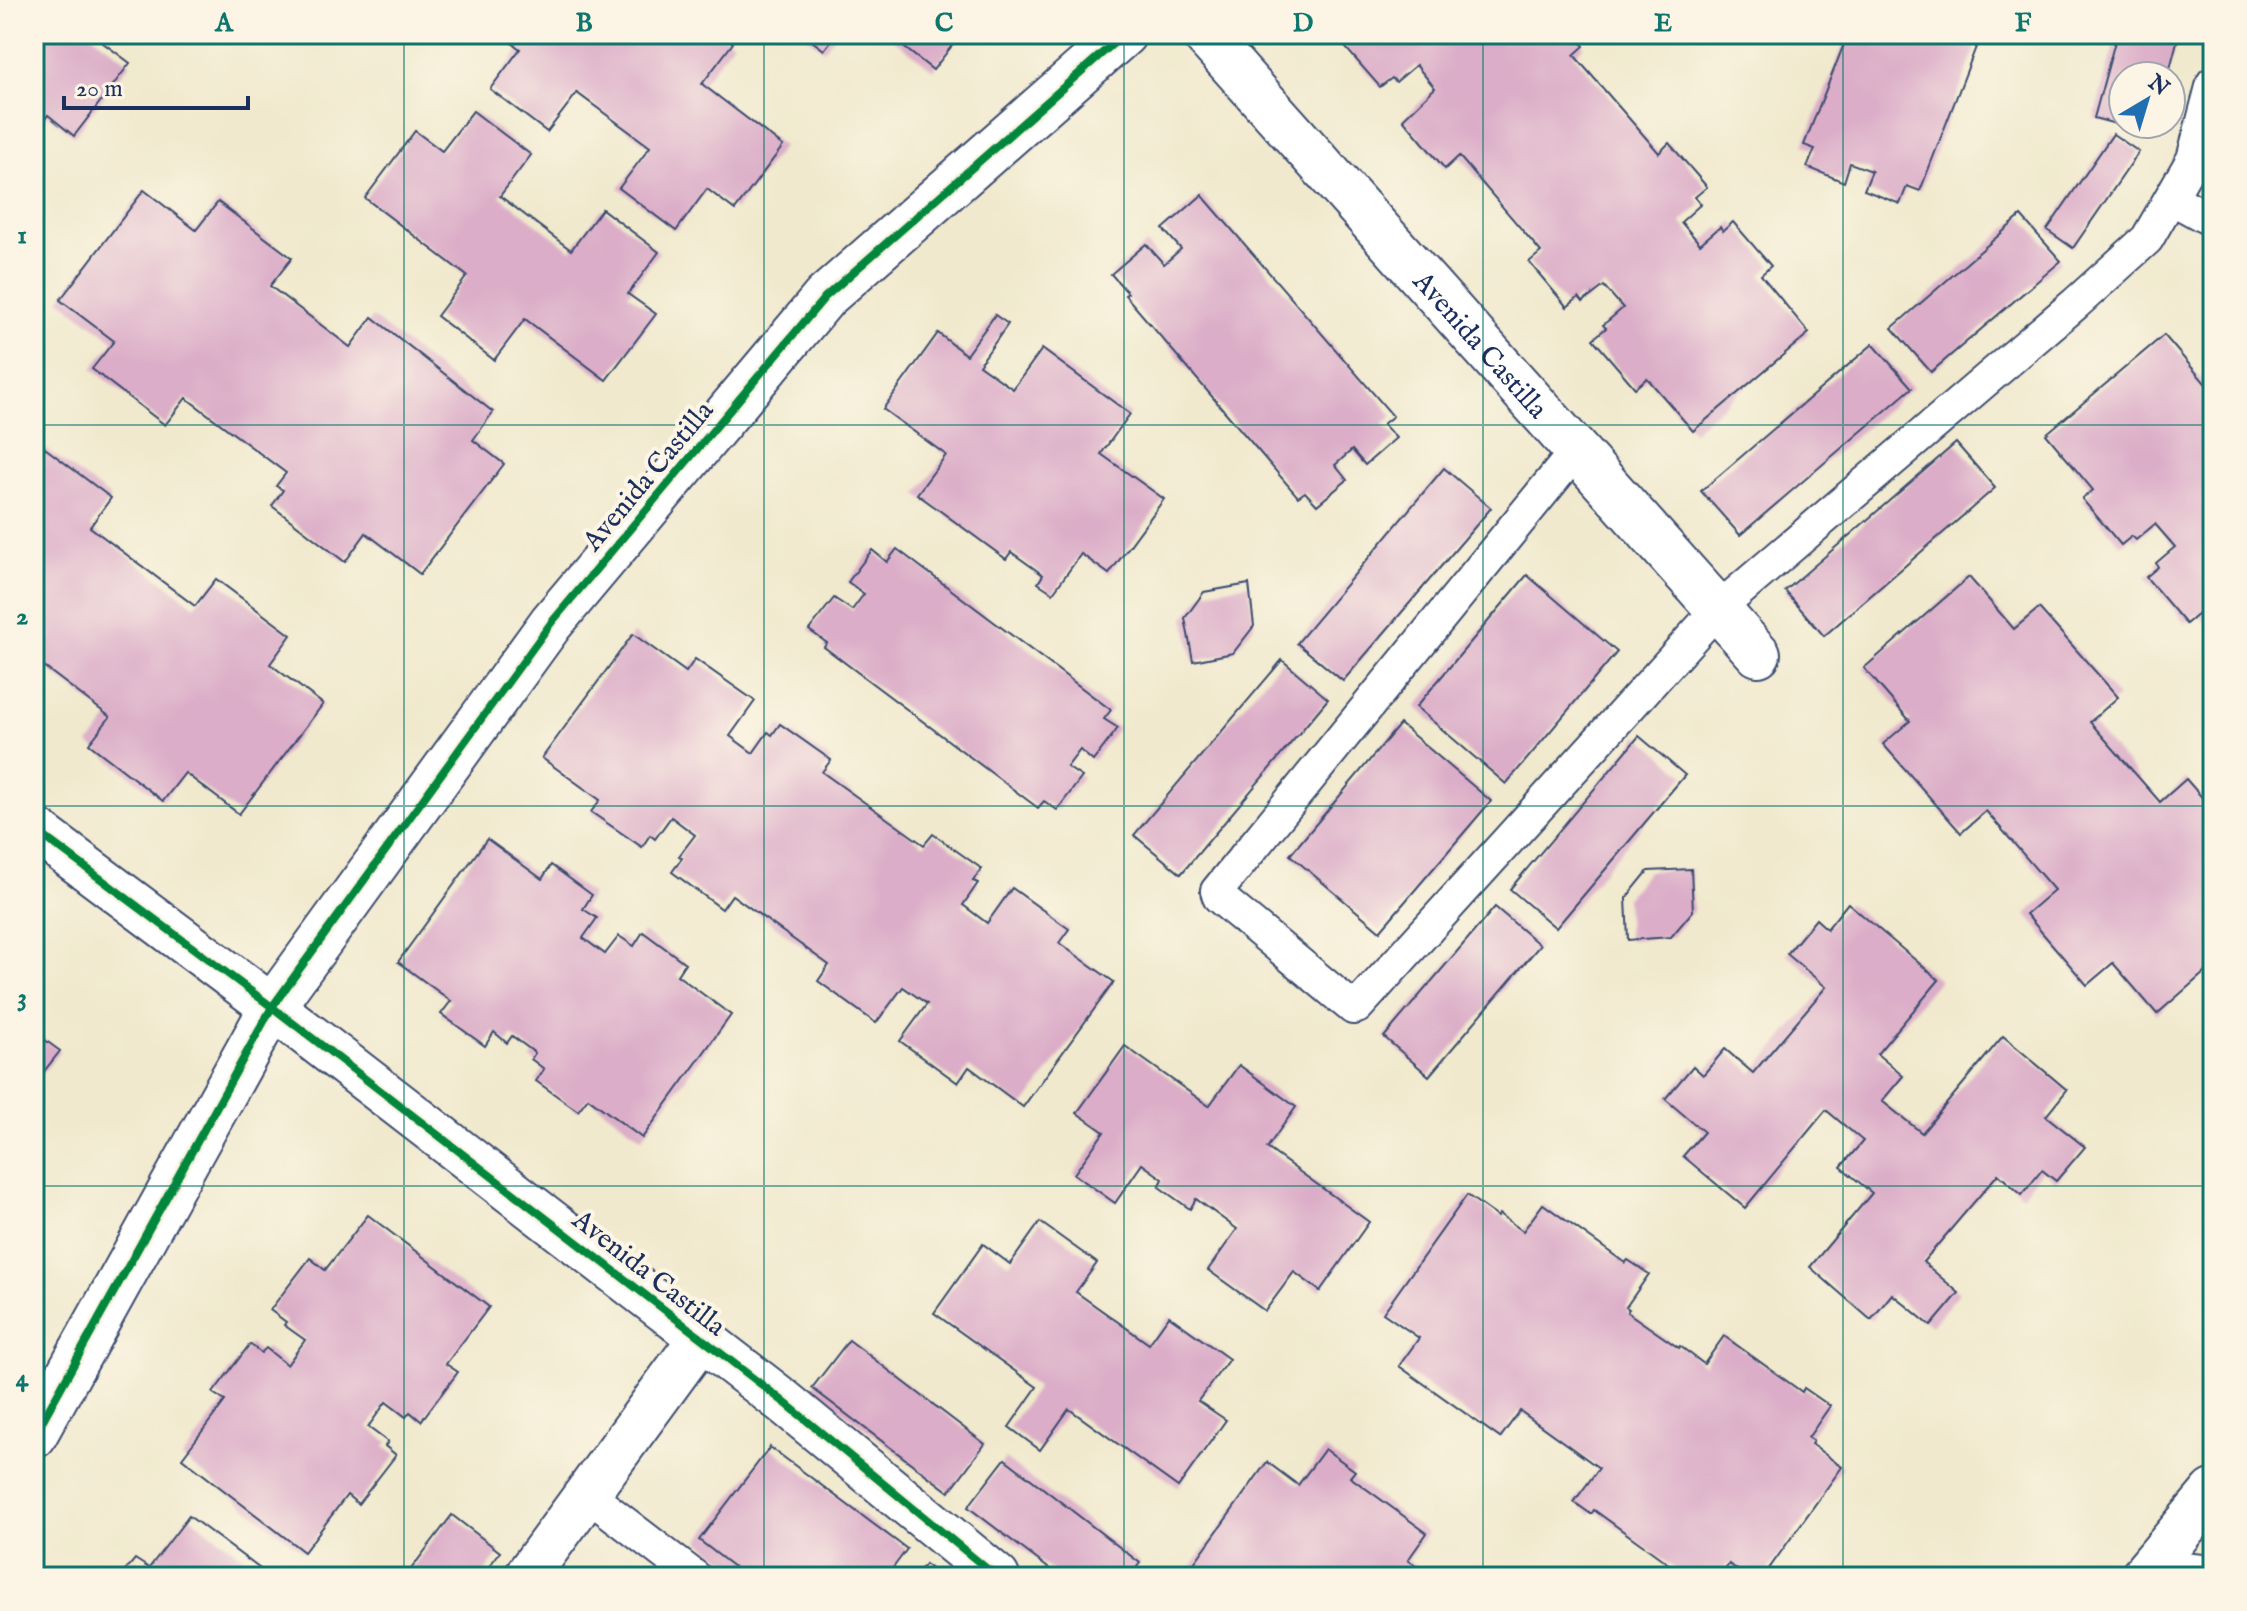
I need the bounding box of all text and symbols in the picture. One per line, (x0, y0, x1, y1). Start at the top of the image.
text: A (214, 7, 234, 40)
text: B (575, 7, 593, 40)
text: C (935, 7, 954, 40)
text: D (1293, 7, 1314, 40)
text: E (1654, 7, 1672, 40)
text: F (2015, 7, 2032, 40)
scale bar (64, 60, 248, 110)
north arrow (2107, 60, 2187, 140)
text: N (2141, 68, 2174, 103)
text: 20 m (76, 74, 123, 105)
text: 1 (17, 219, 27, 252)
street label: Avenida Castilla (1404, 264, 1555, 427)
street label: Avenida Castilla (575, 394, 722, 560)
text: 2 (16, 600, 28, 633)
text: 3 (17, 981, 27, 1014)
street label: Avenida Castilla (564, 1202, 733, 1345)
text: 4 (16, 1362, 30, 1395)

